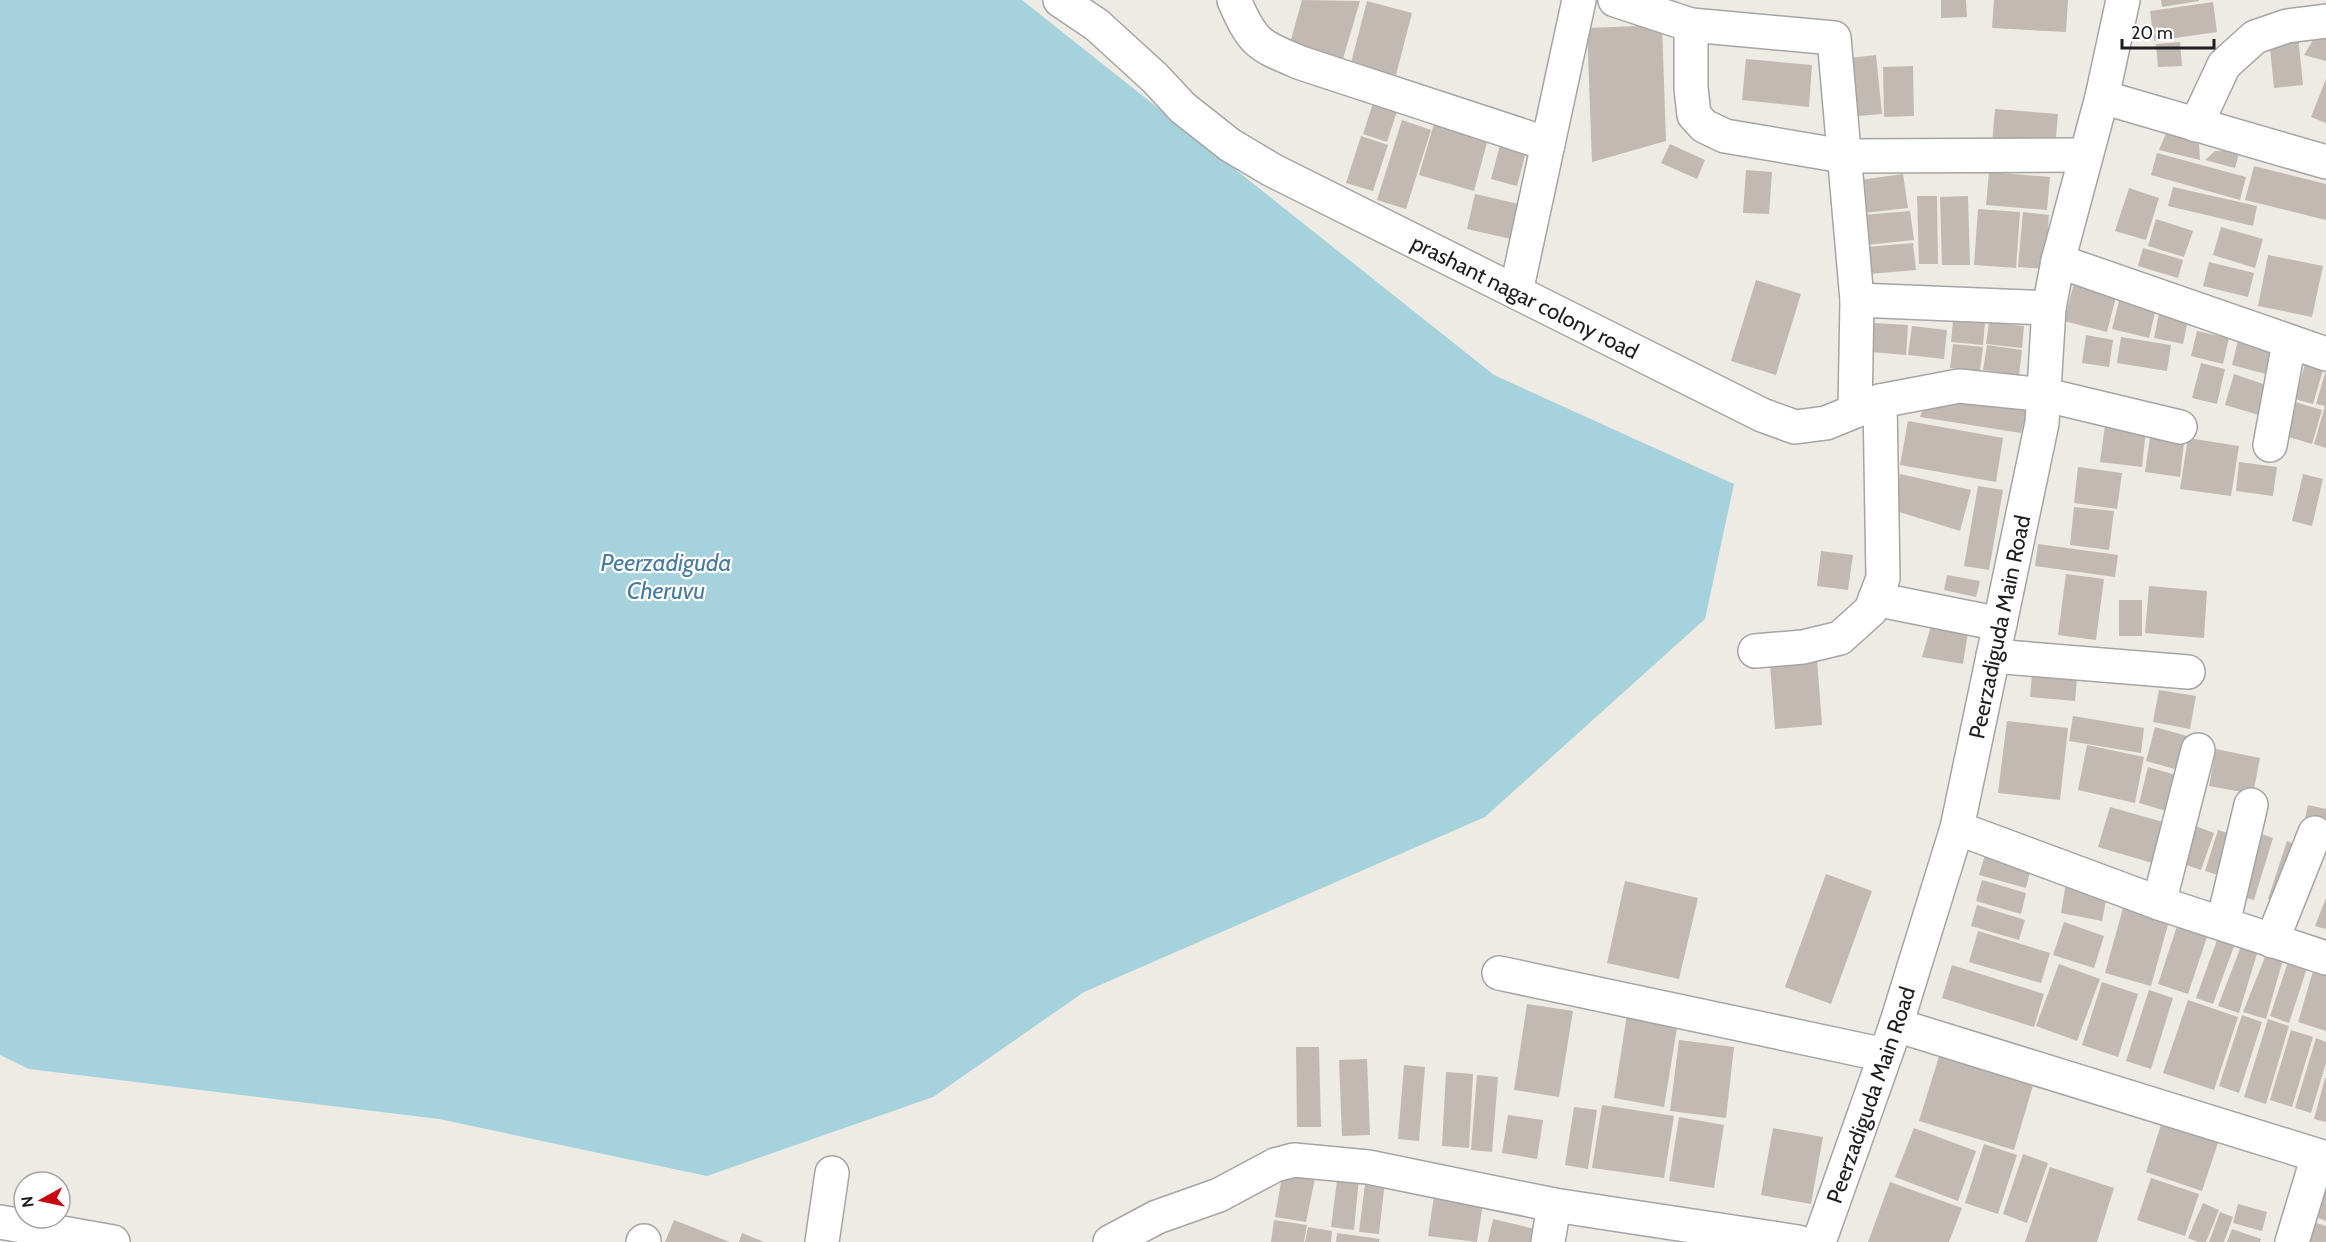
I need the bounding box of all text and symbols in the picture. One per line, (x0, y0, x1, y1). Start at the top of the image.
scale bar (2122, 12, 2214, 50)
text: 20 m (2131, 22, 2173, 44)
street label: prashant nagar colony road (1407, 229, 1643, 365)
street label: Peerzadiguda Main Road (1963, 513, 2036, 741)
water label: Peerzadiguda Cheruvu (600, 548, 732, 605)
street label: Peerzadiguda Main Road (1821, 983, 1921, 1207)
north arrow (12, 1170, 72, 1230)
text: N (17, 1195, 38, 1209)

